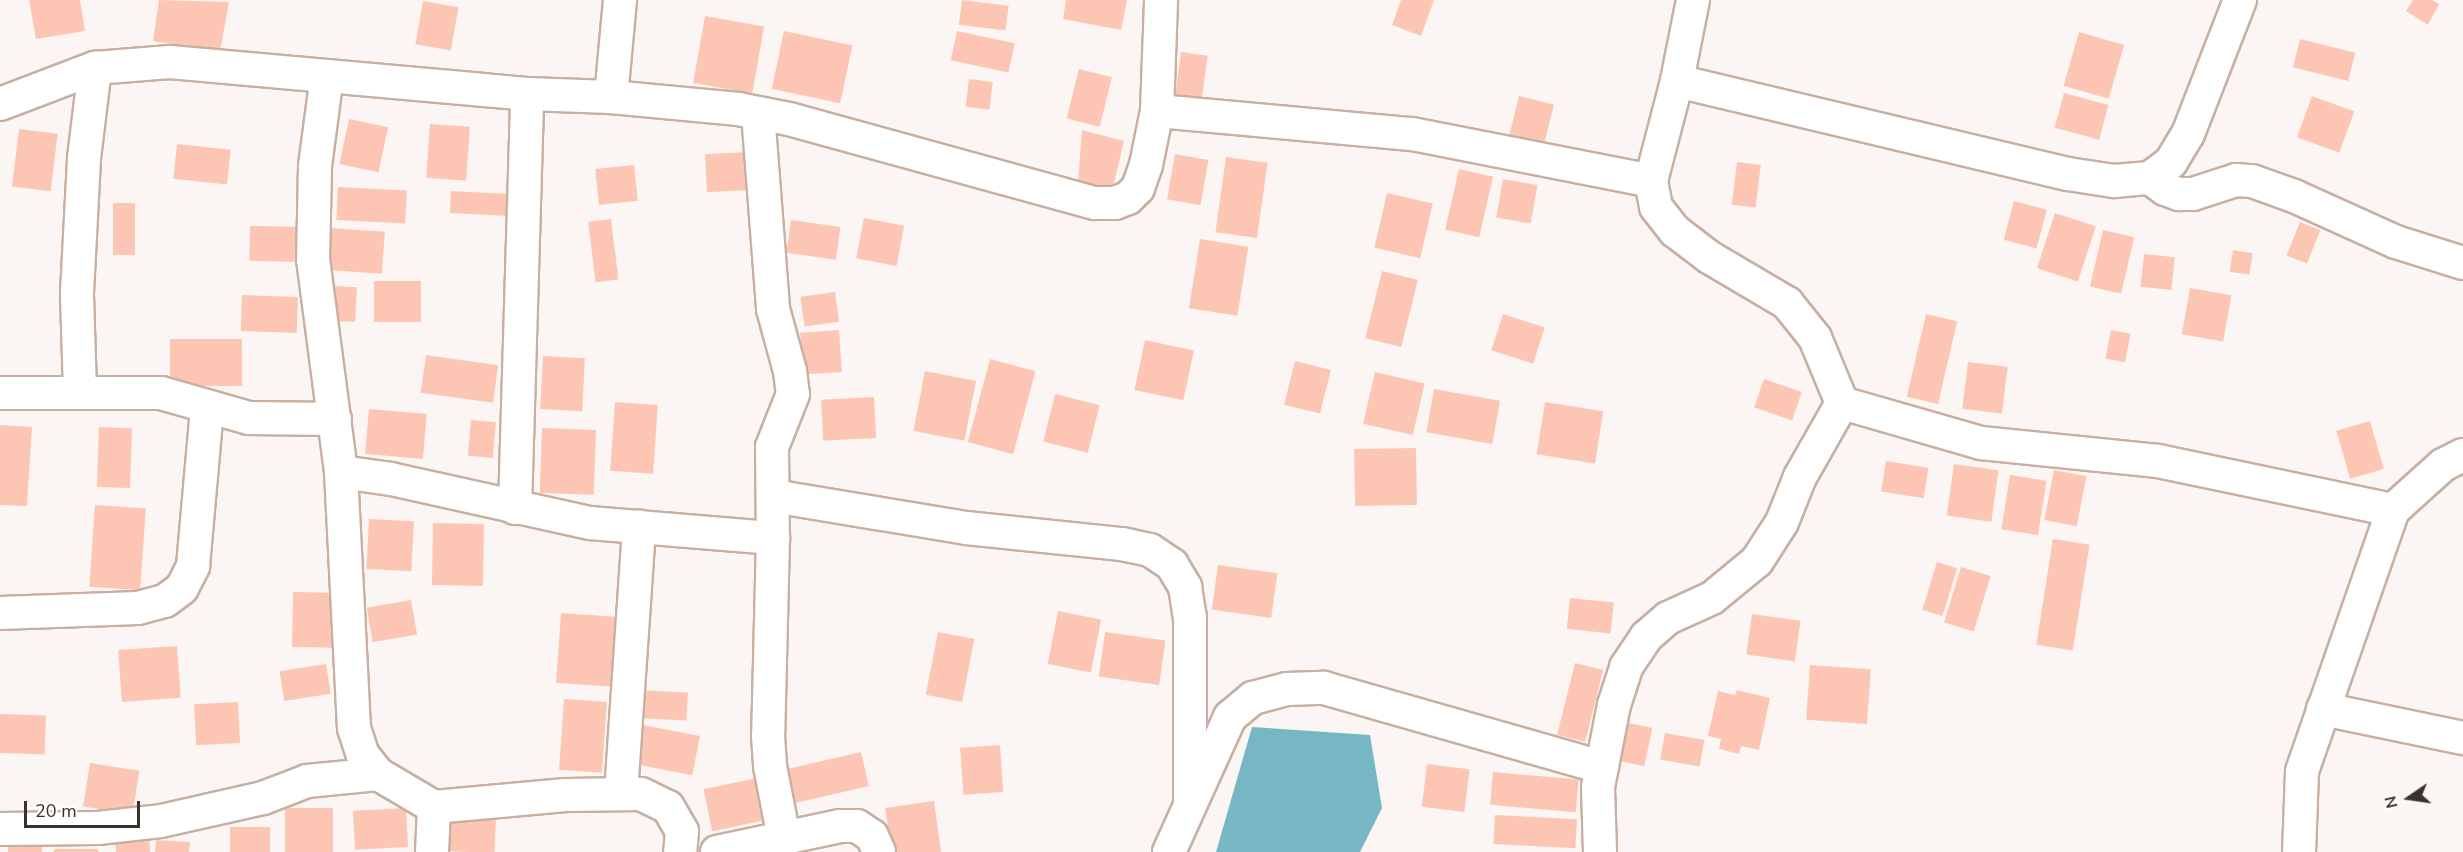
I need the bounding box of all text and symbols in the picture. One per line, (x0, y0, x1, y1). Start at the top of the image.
north arrow (2379, 768, 2439, 828)
scale bar (27, 789, 142, 827)
text: N (2379, 794, 2404, 810)
text: 20 m (35, 799, 77, 823)

